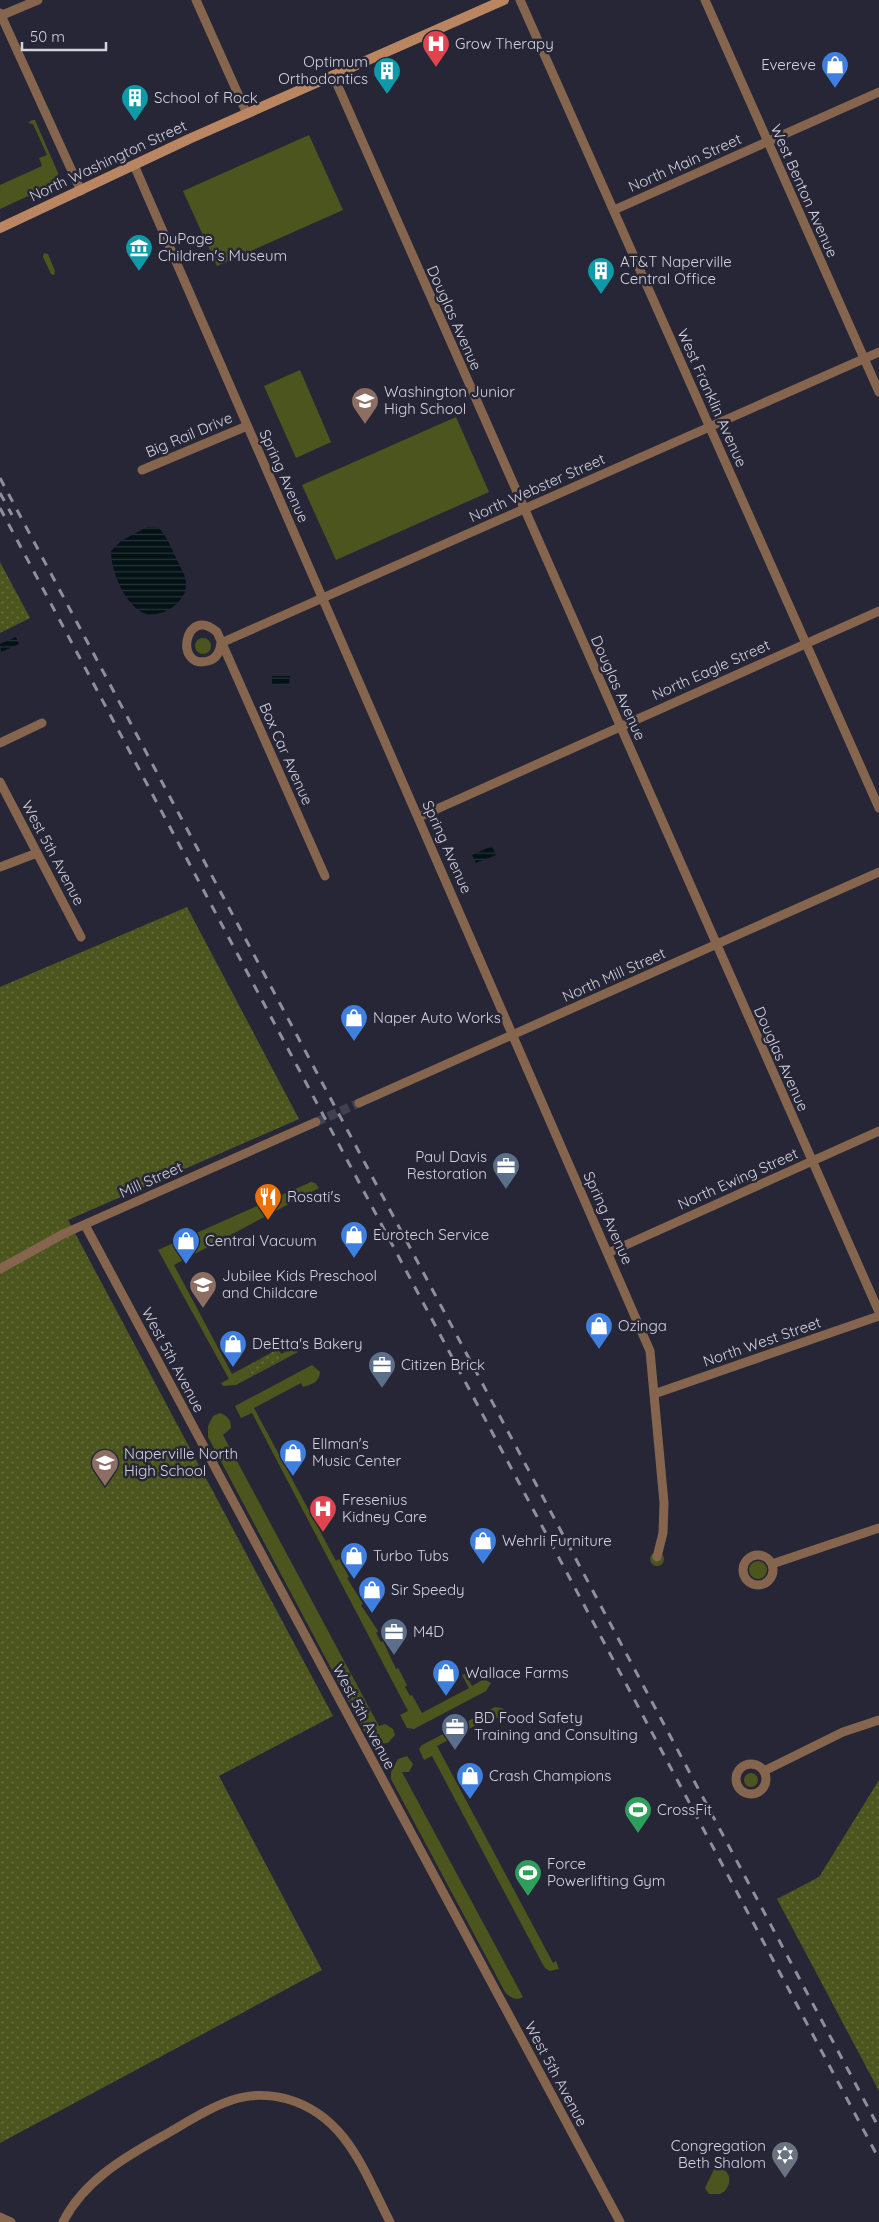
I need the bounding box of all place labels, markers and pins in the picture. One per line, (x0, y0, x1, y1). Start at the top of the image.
hospital icon: Grow Therapy (421, 29, 451, 68)
place label: Grow Therapy (455, 34, 554, 53)
shop icon: Evereve (820, 50, 850, 89)
place label: Optimum Orthodontics (278, 52, 368, 88)
place label: Evereve (761, 55, 816, 74)
building icon: Optimum Orthodontics (372, 56, 402, 95)
building icon: School of Rock (120, 83, 150, 122)
place label: School of Rock (154, 88, 258, 107)
place label: DuPage Children's Museum (158, 229, 287, 265)
museum icon: DuPage Children's Museum (124, 233, 154, 272)
place label: AT&T Naperville Central Office (620, 252, 732, 288)
building icon: AT&T Naperville Central Office (586, 256, 616, 295)
place label: Washington Junior High School (384, 382, 515, 418)
school or university icon: Washington Junior High School (350, 386, 380, 425)
shop icon: Naper Auto Works (339, 1003, 369, 1042)
place label: Naper Auto Works (373, 1008, 501, 1027)
place label: Paul Davis Restoration (407, 1147, 487, 1183)
office icon: Paul Davis Restoration (491, 1151, 521, 1190)
restaurant icon: Rosati's (253, 1182, 283, 1221)
place label: Rosati's (287, 1187, 341, 1206)
shop icon: Eurotech Service (339, 1220, 369, 1259)
place label: Eurotech Service (373, 1225, 489, 1244)
shop icon: Central Vacuum (171, 1226, 201, 1265)
place label: Central Vacuum (205, 1231, 317, 1250)
place label: Jubilee Kids Preschool and Childcare (222, 1266, 377, 1302)
school or university icon: Jubilee Kids Preschool and Childcare (188, 1270, 218, 1309)
shop icon: Ozinga (584, 1311, 614, 1350)
place label: Ozinga (618, 1316, 667, 1335)
shop icon: DeEtta's Bakery (218, 1329, 248, 1368)
place label: DeEtta's Bakery (252, 1334, 363, 1353)
office icon: Citizen Brick (367, 1350, 397, 1389)
place label: Citizen Brick (401, 1355, 485, 1374)
place label: Ellman's Music Center (312, 1434, 401, 1470)
shop icon: Ellman's Music Center (278, 1438, 308, 1477)
place label: Naperville North High School (124, 1444, 238, 1480)
school or university icon: Naperville North High School (90, 1448, 120, 1487)
place label: Fresenius Kidney Care (342, 1490, 427, 1526)
hospital icon: Fresenius Kidney Care (308, 1494, 338, 1533)
shop icon: Wehrli Furniture (468, 1526, 498, 1565)
place label: Wehrli Furniture (502, 1531, 612, 1550)
shop icon: Turbo Tubs (339, 1541, 369, 1580)
place label: Turbo Tubs (373, 1546, 449, 1565)
shop icon: Sir Speedy (357, 1575, 387, 1614)
place label: Sir Speedy (391, 1580, 465, 1599)
office icon: M4D (379, 1617, 409, 1656)
place label: M4D (413, 1622, 444, 1641)
shop icon: Wallace Farms (431, 1658, 461, 1697)
place label: Wallace Farms (465, 1663, 569, 1682)
place label: BD Food Safety Training and Consulting (474, 1708, 638, 1744)
office icon: BD Food Safety Training and Consulting (440, 1712, 470, 1751)
shop icon: Crash Champions (455, 1761, 485, 1800)
place label: Crash Champions (489, 1766, 611, 1785)
sports icon: CrossFit (623, 1795, 653, 1834)
place label: CrossFit (657, 1800, 712, 1819)
place label: Force Powerlifting Gym (547, 1854, 666, 1890)
sports icon: Force Powerlifting Gym (513, 1858, 543, 1897)
place label: Congregation Beth Shalom (671, 2136, 766, 2172)
synagogue icon: Congregation Beth Shalom (770, 2140, 800, 2179)

